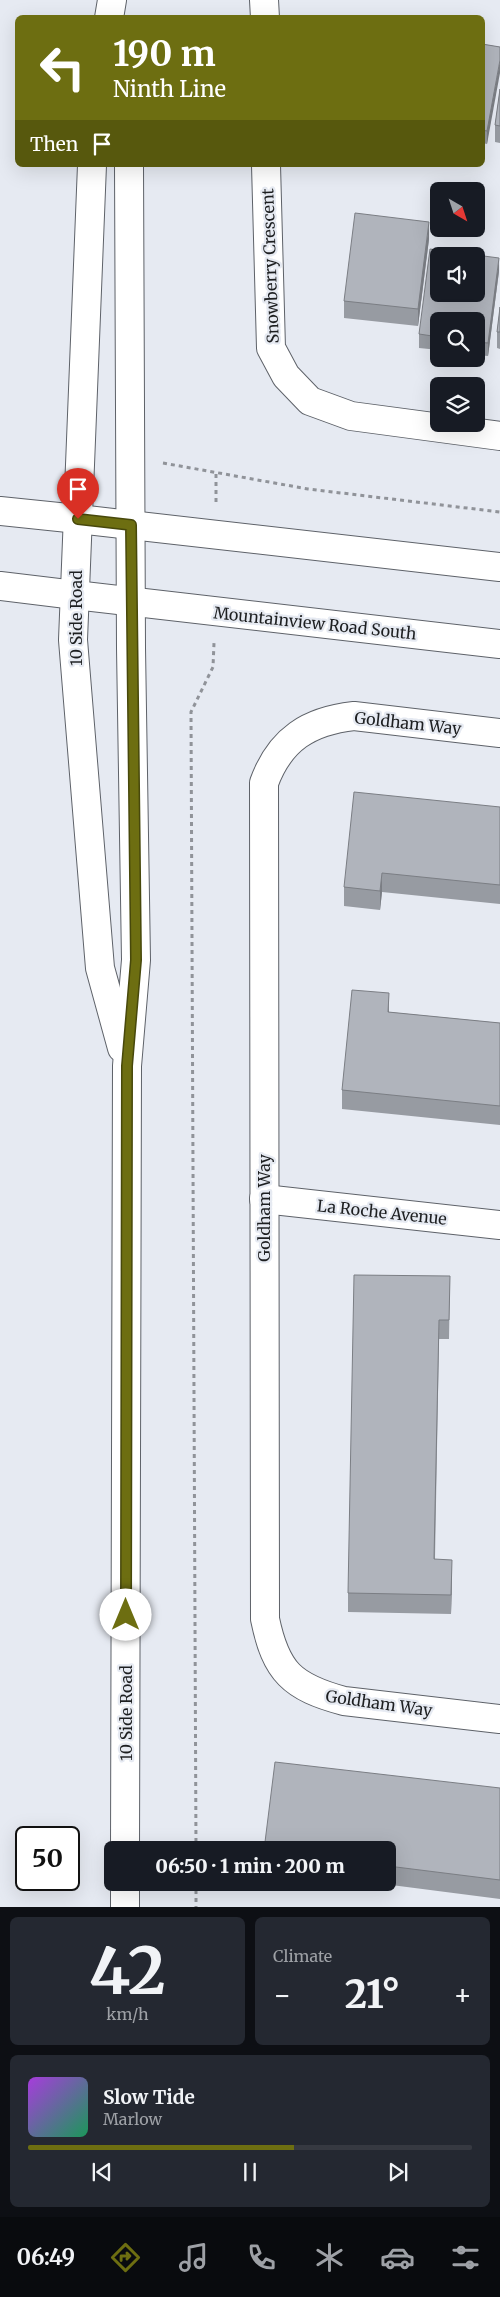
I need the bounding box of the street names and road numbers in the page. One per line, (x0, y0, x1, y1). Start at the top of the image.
street label: Snowberry Crescent (257, 187, 283, 344)
street label: 10 Side Road (66, 570, 86, 666)
street label: Mountainview Road South (212, 602, 418, 644)
street label: Goldham Way (354, 707, 463, 739)
street label: Goldham Way (254, 1154, 274, 1262)
street label: La Roche Avenue (316, 1195, 448, 1229)
street label: 10 Side Road (116, 1665, 136, 1761)
street label: Goldham Way (324, 1686, 434, 1720)

